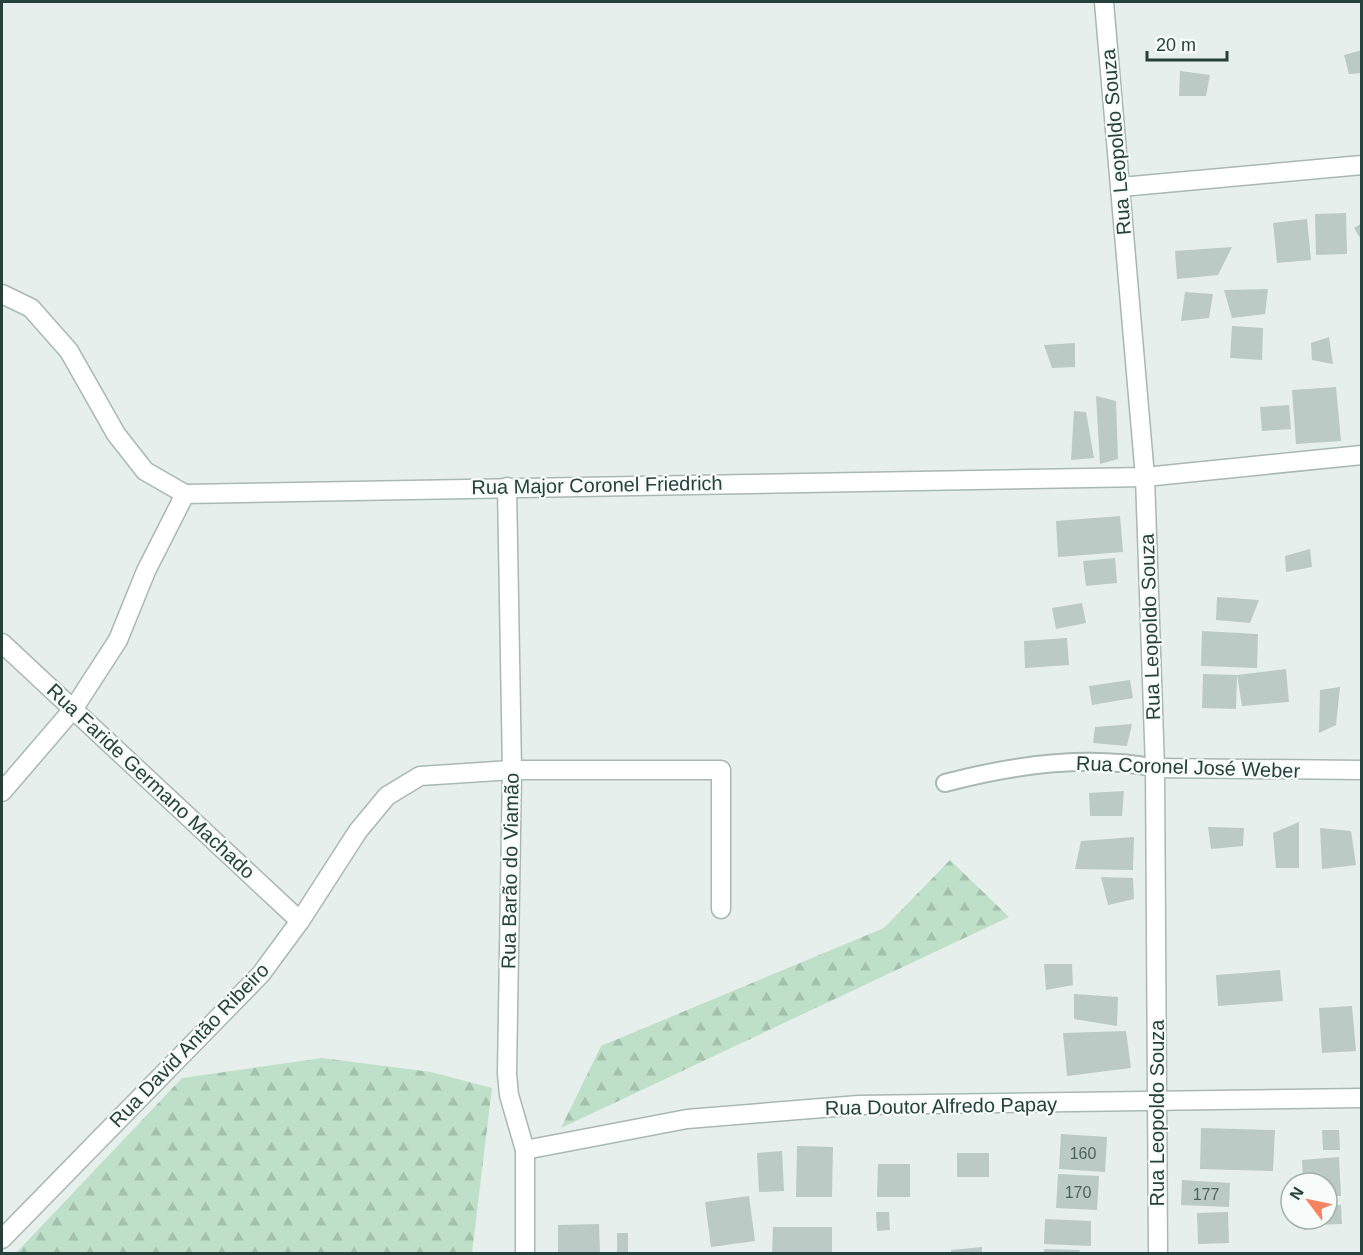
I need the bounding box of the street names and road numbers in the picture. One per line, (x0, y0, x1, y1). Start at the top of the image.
street label: Rua Leopoldo Souza (1097, 47, 1135, 236)
street label: Rua Major Coronel Friedrich (471, 472, 723, 498)
street label: Rua Leopoldo Souza (1136, 532, 1164, 721)
street label: Rua Faride Germano Machado (43, 679, 259, 883)
street label: Rua Coronel José Weber (1076, 752, 1301, 782)
street label: Rua Barão do Viamão (497, 773, 523, 969)
street label: Rua David Antão Ribeiro (105, 959, 273, 1131)
street label: Rua Leopoldo Souza (1146, 1019, 1168, 1206)
street label: Rua Doutor Alfredo Papay (825, 1093, 1057, 1119)

